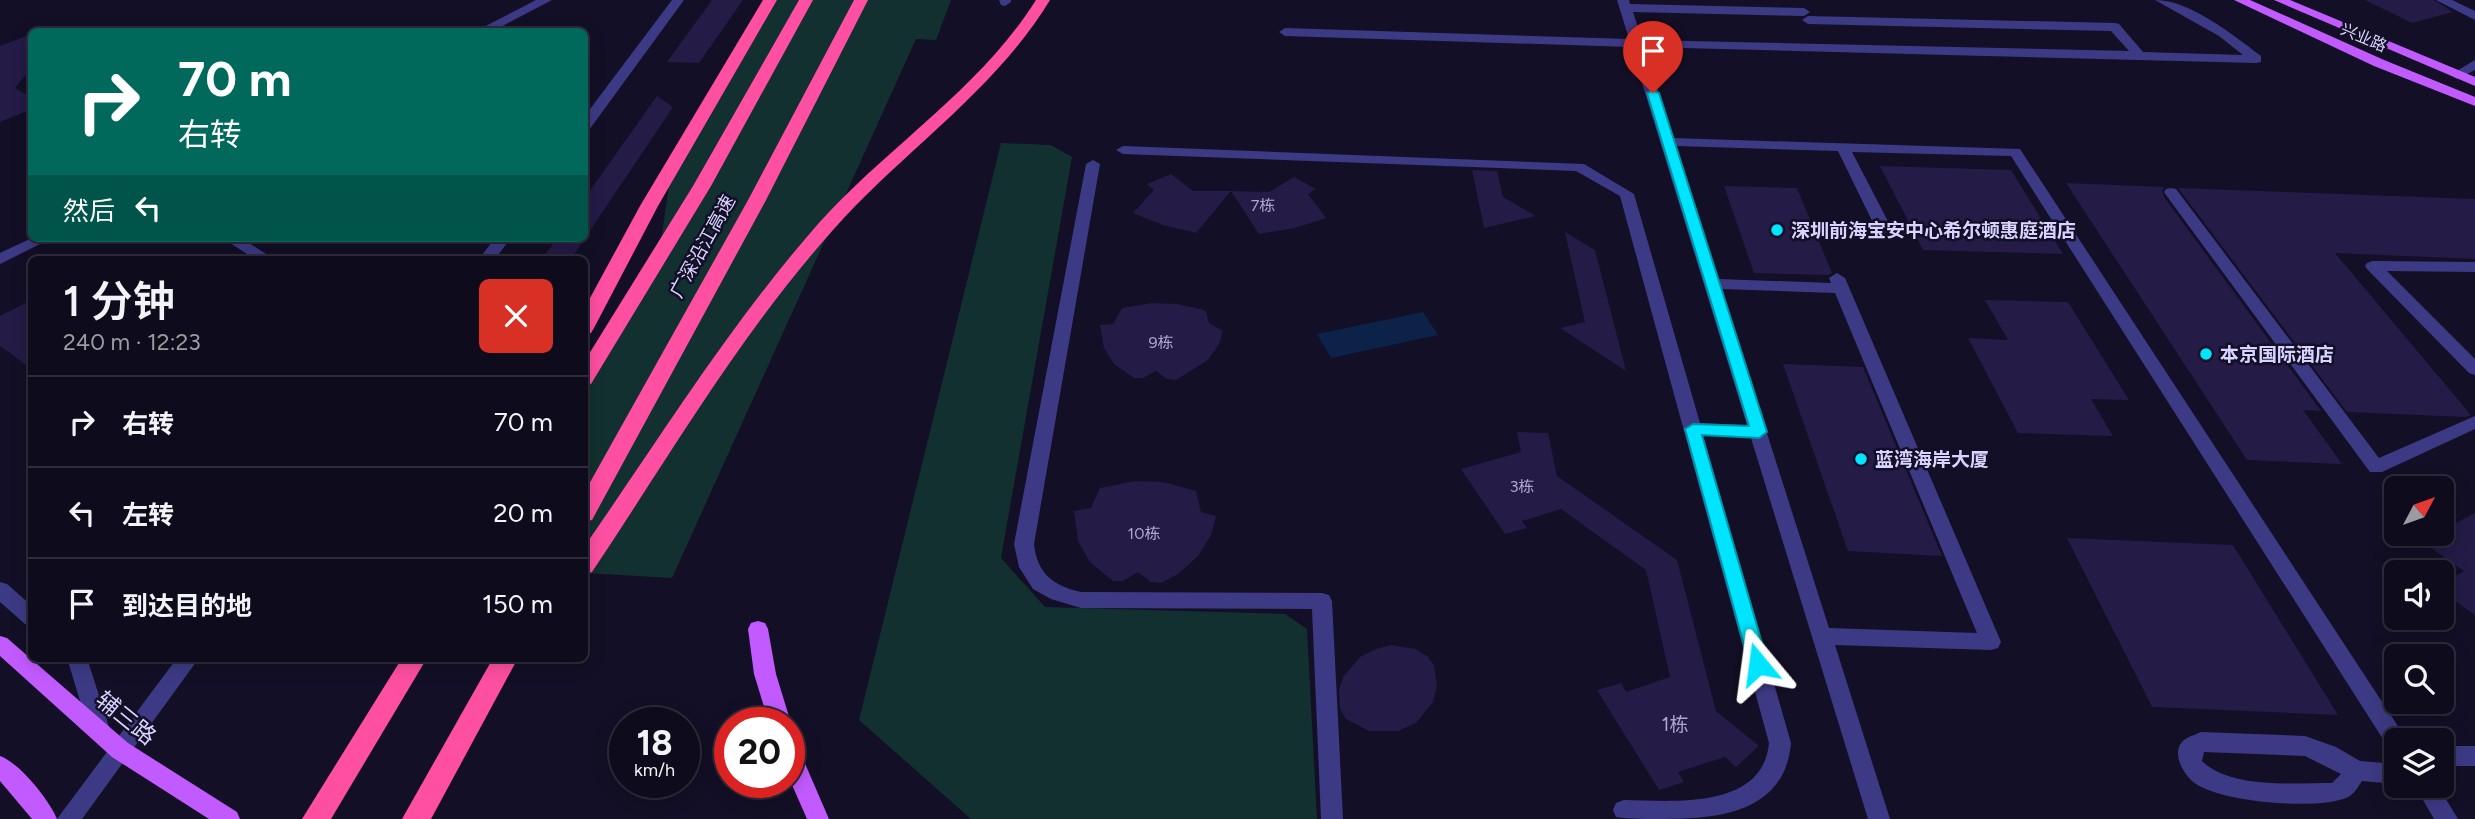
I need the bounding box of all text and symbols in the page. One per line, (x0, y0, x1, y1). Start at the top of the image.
street label: 兴业路 (2338, 19, 2390, 56)
pin (1623, 21, 1683, 93)
icon: arrive (1634, 32, 1672, 70)
text: 70 m (178, 49, 291, 108)
icon: right (63, 56, 154, 147)
text: 右转 (178, 116, 242, 154)
icon: left (129, 189, 167, 227)
street label: 广深沿江高速 (665, 191, 740, 302)
text: 然后 (63, 195, 115, 227)
house number: 7栋 (1251, 196, 1275, 215)
place label: 深圳前海宝安中心希尔顿惠庭酒店 (1791, 219, 2076, 242)
marker: 深圳前海宝安中心希尔顿惠庭酒店 (1769, 222, 1785, 238)
text: 1 分钟 (63, 276, 175, 327)
button: close (479, 279, 553, 353)
text: 240 m · 12:23 (63, 328, 201, 356)
house number: 9栋 (1148, 333, 1174, 352)
place label: 本京国际酒店 (2220, 343, 2334, 366)
marker: 本京国际酒店 (2198, 346, 2214, 362)
icon: right (63, 403, 101, 441)
text: 70 m (494, 406, 553, 438)
text: 右转 (122, 408, 174, 440)
place label: 蓝湾海岸大厦 (1875, 448, 1989, 471)
marker: 蓝湾海岸大厦 (1853, 451, 1869, 467)
north arrow (2384, 476, 2454, 546)
map controls (2384, 476, 2454, 798)
house number: 3栋 (1510, 477, 1534, 496)
icon: left (63, 494, 101, 532)
text: 20 m (493, 497, 553, 529)
text: 左转 (122, 499, 174, 531)
house number: 10栋 (1128, 524, 1160, 543)
button: sound (2384, 560, 2454, 630)
icon: arrive (63, 585, 101, 623)
text: 150 m (482, 588, 553, 620)
text: 到达目的地 (122, 590, 252, 622)
position arrow (1721, 627, 1795, 701)
button: search (2384, 644, 2454, 714)
street label: 辅三路 (90, 685, 162, 751)
speed limit sign: 20 (714, 707, 805, 798)
house number: 1栋 (1662, 713, 1688, 736)
text: 18 (636, 722, 673, 764)
button: layers (2384, 728, 2454, 798)
text: km/h (634, 759, 675, 781)

